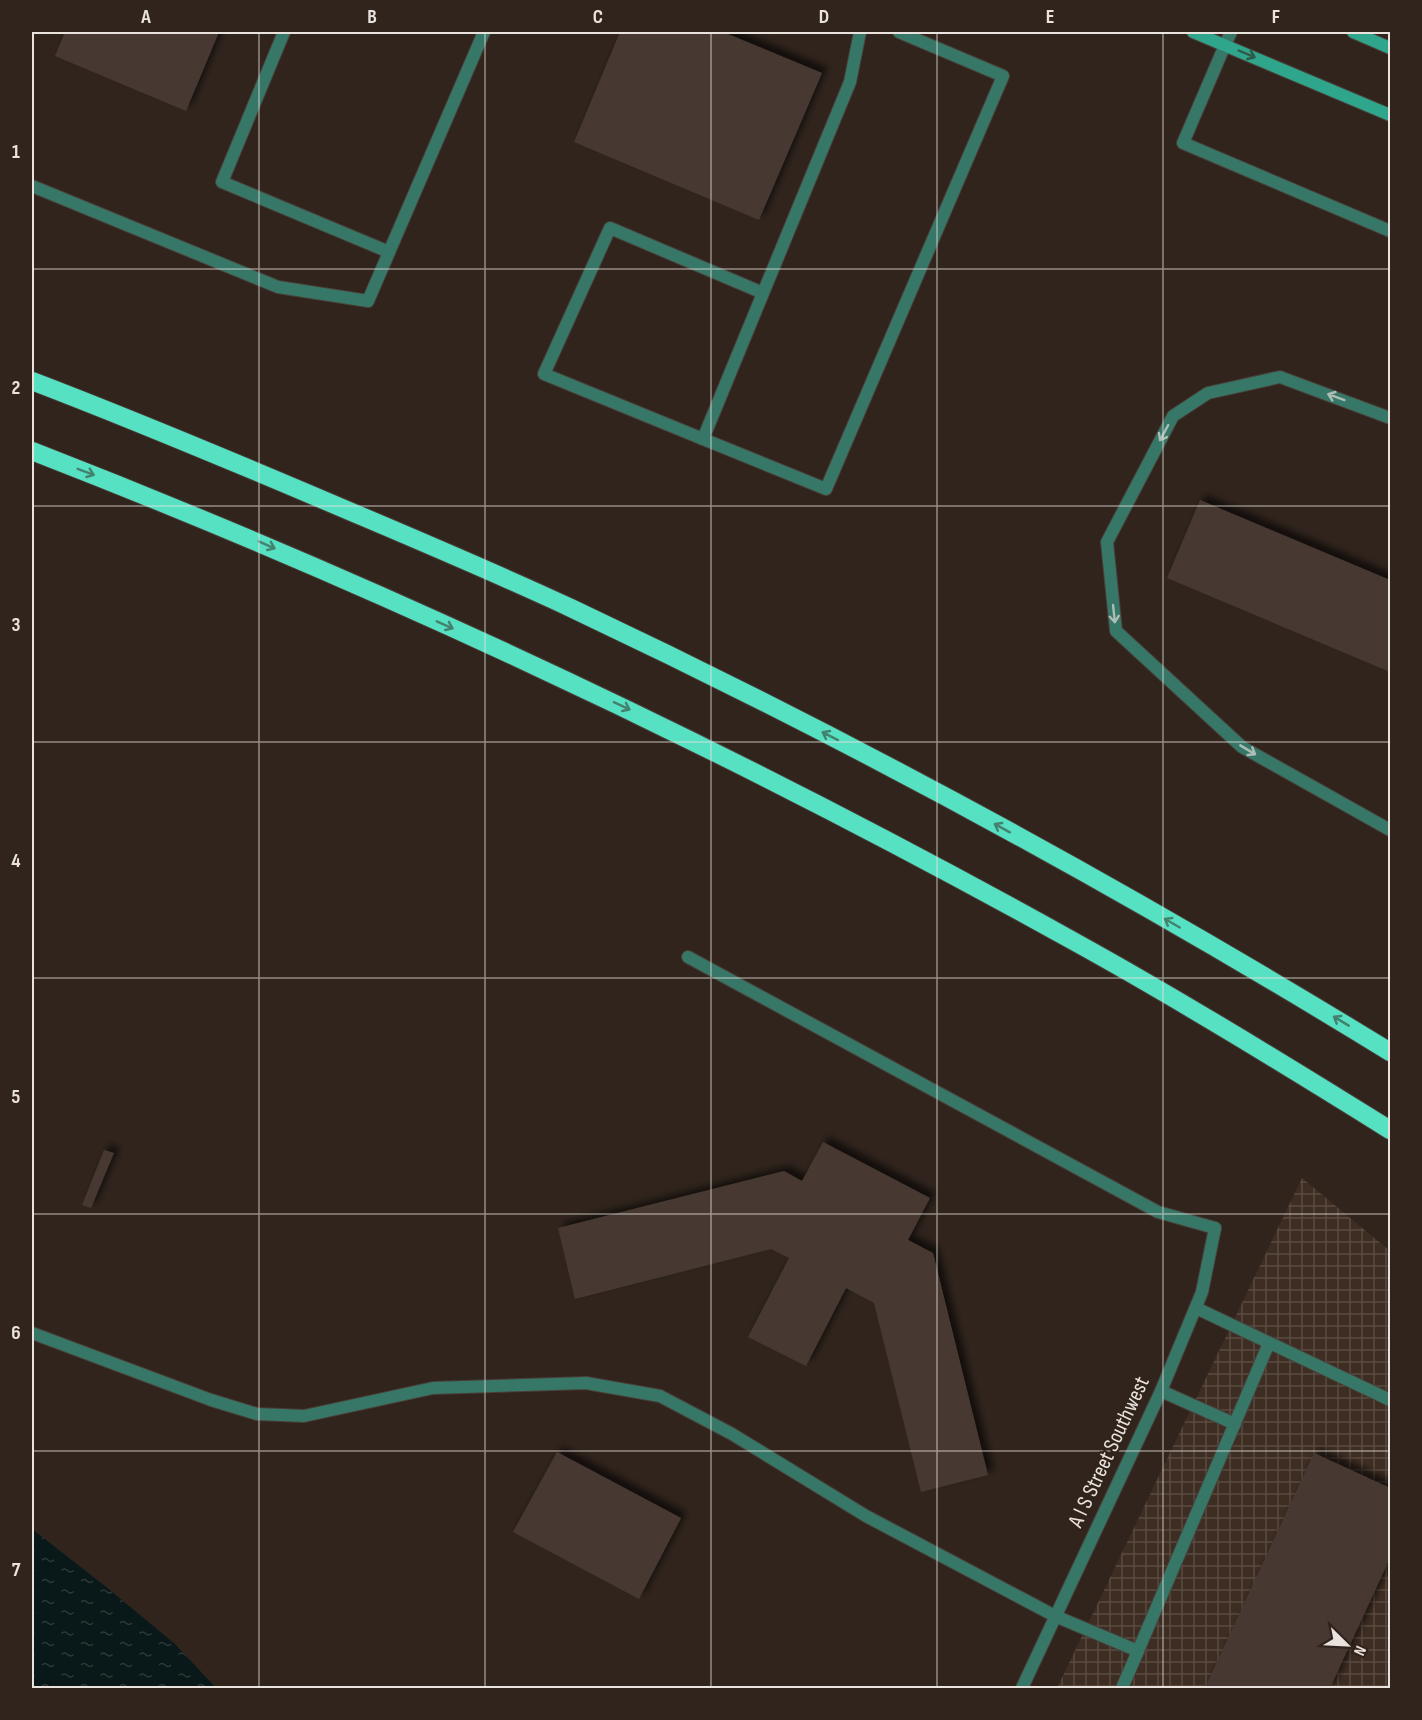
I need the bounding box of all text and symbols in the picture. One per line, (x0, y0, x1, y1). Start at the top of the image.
text: A (140, 5, 151, 29)
text: B (367, 5, 377, 29)
text: C (593, 5, 603, 29)
text: D (819, 5, 829, 29)
text: E (1046, 5, 1054, 29)
text: F (1272, 5, 1280, 29)
one-way arrow (1237, 49, 1256, 60)
text: 1 (12, 140, 20, 164)
text: 2 (12, 376, 20, 400)
one-way arrow (1327, 391, 1345, 402)
one-way arrow (1158, 424, 1169, 442)
one-way arrow (76, 467, 95, 478)
one-way arrow (257, 540, 275, 552)
one-way arrow (1109, 603, 1120, 623)
text: 3 (12, 613, 21, 637)
one-way arrow (435, 620, 453, 631)
one-way arrow (612, 701, 631, 712)
one-way arrow (821, 730, 839, 741)
one-way arrow (1239, 744, 1256, 756)
one-way arrow (994, 822, 1011, 834)
text: 4 (11, 849, 21, 873)
one-way arrow (1164, 917, 1181, 929)
one-way arrow (1333, 1015, 1350, 1027)
text: 5 (12, 1085, 21, 1109)
text: 6 (11, 1321, 21, 1345)
street label: A I S Street Southwest (1062, 1372, 1156, 1533)
text: 7 (12, 1558, 21, 1582)
north arrow (1317, 1615, 1377, 1675)
text: N (1349, 1643, 1370, 1658)

